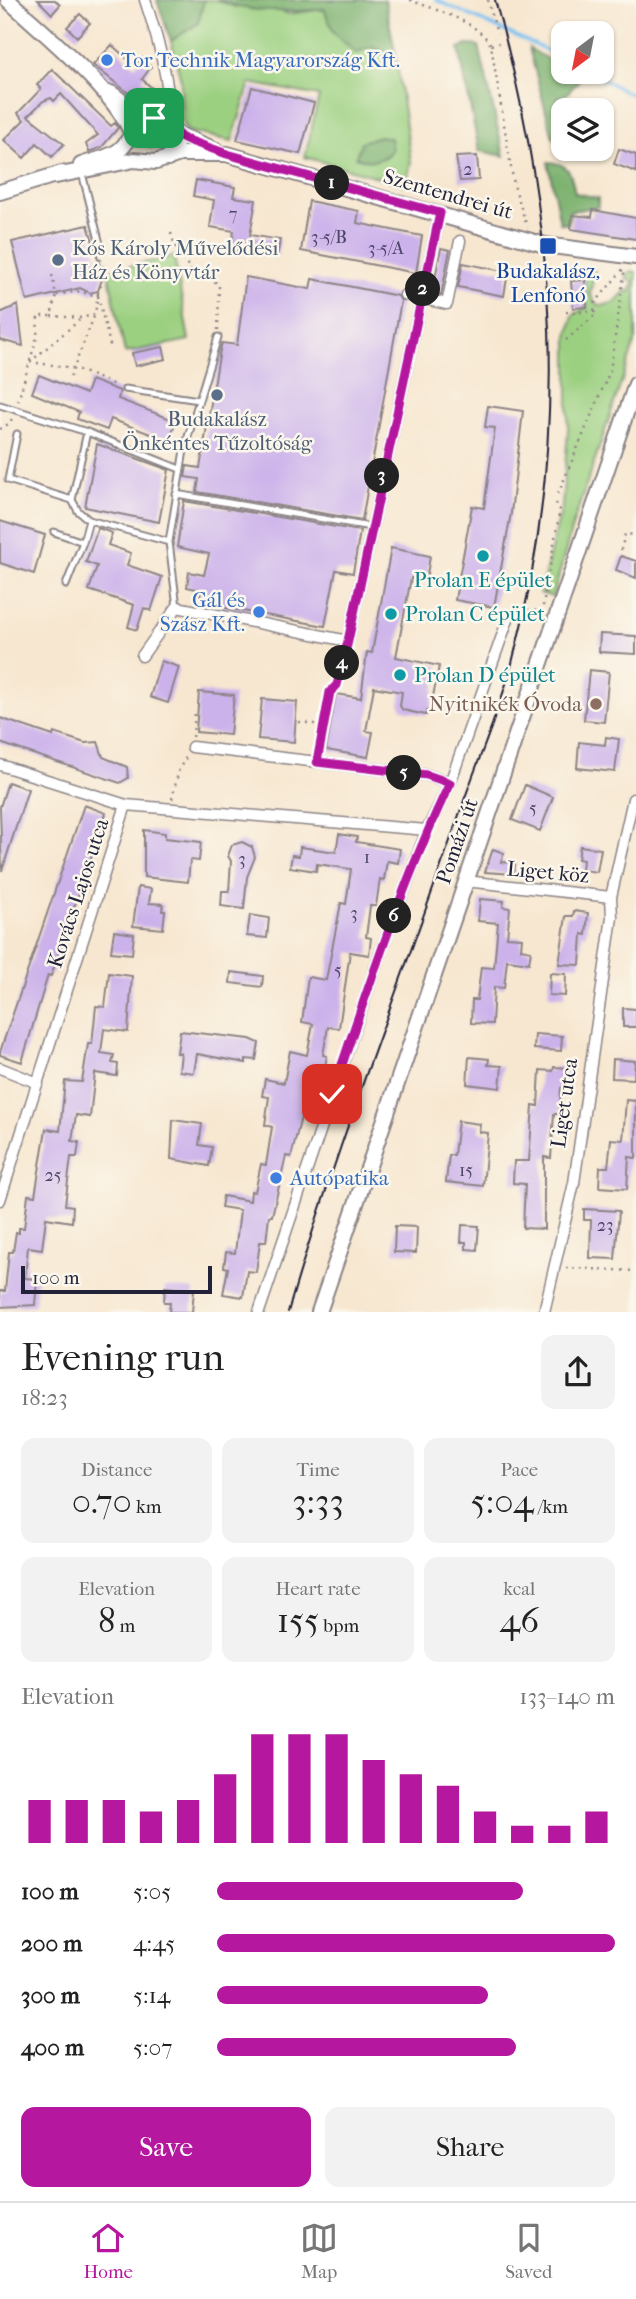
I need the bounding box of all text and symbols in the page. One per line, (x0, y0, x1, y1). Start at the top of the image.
north arrow (551, 21, 614, 84)
map controls (551, 21, 614, 161)
place label: Tor Technik Magyarország Kft. (121, 48, 400, 72)
marker: Tor Technik Magyarország Kft. (99, 52, 115, 68)
pin (124, 88, 184, 148)
button: layers (551, 98, 614, 161)
icon: arrive (135, 99, 173, 137)
house number: 2 (463, 159, 473, 180)
street label: Szentendrei út (381, 164, 516, 224)
pin: 1 (314, 166, 350, 200)
text: 1 (328, 171, 335, 193)
house number: 7 (229, 204, 238, 225)
house number: 3-5/B (311, 227, 347, 248)
place label: Kós Károly Művelődési Ház és Könyvtár (72, 236, 279, 284)
marker: Budakalász, Lenfonó (538, 236, 558, 256)
house number: 3-5/A (368, 238, 404, 259)
marker: Kós Károly Művelődési Ház és Könyvtár (50, 252, 66, 268)
place label: Budakalász, Lenfonó (496, 259, 600, 307)
pin: 2 (406, 272, 440, 306)
text: 2 (418, 277, 427, 299)
marker: Budakalász Önkéntes Tűzoltóság (209, 387, 225, 403)
place label: Budakalász Önkéntes Tűzoltóság (122, 407, 313, 455)
pin: 3 (364, 458, 400, 494)
text: 3 (378, 464, 385, 486)
marker: Prolan E épület (475, 548, 491, 564)
place label: Prolan E épület (414, 568, 553, 592)
place label: Gál és Szász Kft. (160, 588, 245, 636)
place label: Prolan C épület (405, 602, 545, 626)
marker: Gál és Szász Kft. (251, 604, 267, 620)
marker: Prolan C épület (383, 606, 399, 622)
pin: 4 (324, 646, 360, 680)
text: 4 (336, 651, 347, 673)
place label: Prolan D épület (414, 663, 556, 687)
marker: Prolan D épület (392, 667, 408, 683)
place label: Nyitnikék Óvoda (429, 691, 582, 716)
marker: Nyitnikék Óvoda (588, 696, 604, 712)
pin: 5 (386, 756, 422, 790)
text: 5 (399, 761, 408, 783)
street label: Pomázi út (431, 794, 483, 887)
house number: 5 (529, 798, 537, 819)
street label: Kovács Lajos utca (43, 815, 114, 971)
house number: 1 (364, 847, 370, 868)
house number: 3 (238, 849, 246, 870)
street label: Liget köz (506, 856, 590, 888)
pin: 6 (376, 898, 412, 934)
house number: 3 (350, 903, 358, 924)
text: 6 (388, 904, 399, 926)
house number: 5 (334, 960, 342, 981)
street label: Liget utca (546, 1056, 582, 1150)
pin (302, 1064, 362, 1124)
icon: check (313, 1075, 351, 1113)
house number: 15 (459, 1160, 473, 1181)
house number: 25 (44, 1165, 62, 1186)
place label: Autópatika (289, 1166, 389, 1190)
marker: Autópatika (268, 1170, 284, 1186)
house number: 23 (597, 1215, 613, 1236)
scale bar (21, 1263, 212, 1295)
text: 100 m (32, 1267, 80, 1289)
text: Evening run (21, 1335, 224, 1380)
button: share (541, 1335, 615, 1409)
text: 18:23 (21, 1384, 68, 1411)
text: Distance (81, 1459, 152, 1481)
text: Time (296, 1459, 340, 1481)
text: Pace (500, 1459, 538, 1481)
text: 0.70 (72, 1481, 132, 1522)
text: 3:33 (292, 1481, 344, 1522)
text: 5:04 (471, 1481, 534, 1522)
text: km (132, 1496, 162, 1518)
text: /km (534, 1496, 568, 1518)
text: Elevation (78, 1578, 155, 1600)
text: Heart rate (275, 1578, 361, 1600)
text: kcal (503, 1578, 535, 1600)
text: 8 (98, 1600, 116, 1641)
text: 155 (277, 1600, 319, 1641)
text: 46 (500, 1600, 539, 1641)
text: m (116, 1615, 135, 1637)
text: bpm (319, 1615, 359, 1637)
text: Elevation (21, 1683, 114, 1710)
text: 133–140 m (519, 1683, 615, 1710)
text: 100 m (21, 1878, 79, 1905)
text: 5:05 (133, 1878, 171, 1905)
text: 200 m (21, 1930, 82, 1957)
text: 4:45 (133, 1930, 175, 1957)
text: 300 m (21, 1982, 80, 2009)
text: 5:14 (133, 1982, 170, 2009)
text: 400 m (21, 2034, 84, 2061)
text: 5:07 (133, 2034, 172, 2061)
button: Save (21, 2107, 311, 2187)
button: Share (325, 2107, 615, 2187)
tab: Home (84, 2219, 133, 2283)
tab: Map (300, 2219, 338, 2283)
tab: Saved (505, 2219, 552, 2283)

